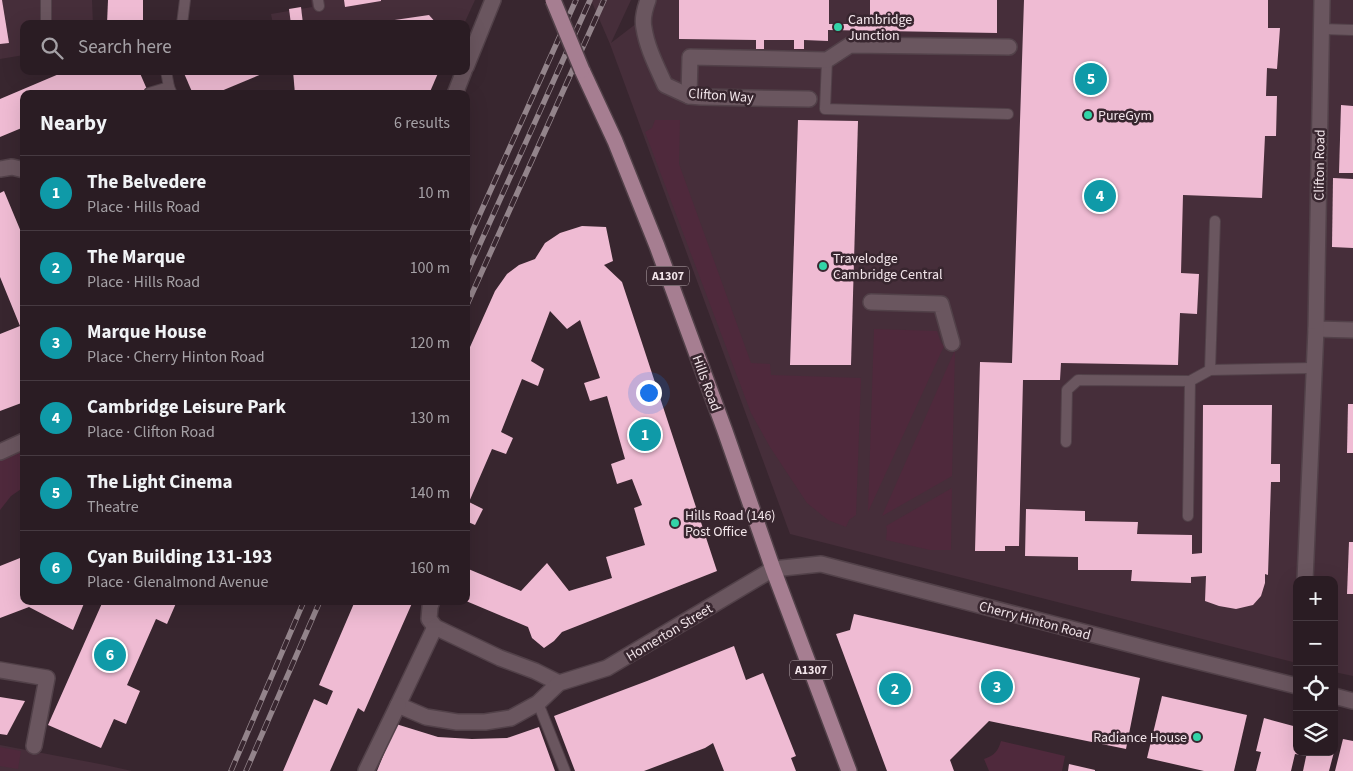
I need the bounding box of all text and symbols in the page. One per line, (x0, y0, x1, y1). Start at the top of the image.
place label: Cambridge Junction (848, 10, 912, 46)
search box (20, 20, 470, 75)
marker: Cambridge Junction (832, 21, 844, 33)
icon: search (38, 34, 66, 62)
text: Search here (78, 34, 172, 61)
pin: 5 (1075, 60, 1107, 98)
street label: Clifton Way (688, 84, 755, 108)
place label: PureGym (1098, 106, 1152, 126)
text: Nearby (40, 108, 107, 138)
marker: PureGym (1082, 109, 1094, 121)
text: 6 results (394, 112, 450, 134)
street label: Clifton Road (1309, 129, 1331, 201)
text: The Belvedere (87, 169, 206, 196)
pin: 4 (1084, 177, 1116, 215)
text: 1 (52, 182, 60, 204)
text: 10 m (418, 182, 450, 204)
text: Place · Hills Road (87, 196, 200, 218)
text: The Marque (87, 244, 185, 271)
place label: Travelodge Cambridge Central (833, 249, 943, 285)
text: 2 (52, 257, 60, 279)
text: 100 m (410, 257, 450, 279)
marker: Travelodge Cambridge Central (817, 260, 829, 272)
road number: A1307 (647, 266, 689, 286)
text: Place · Hills Road (87, 271, 200, 293)
text: Marque House (87, 319, 207, 346)
text: 3 (52, 332, 60, 354)
text: 120 m (410, 332, 450, 354)
text: Place · Cherry Hinton Road (87, 346, 265, 368)
street label: Hills Road (687, 352, 725, 414)
your location (636, 380, 662, 406)
text: Cambridge Leisure Park (87, 394, 286, 421)
text: 4 (52, 407, 60, 429)
text: 130 m (410, 407, 450, 429)
pin: 1 (629, 416, 661, 454)
text: Place · Clifton Road (87, 421, 215, 443)
text: The Light Cinema (87, 469, 233, 496)
text: 5 (52, 482, 60, 504)
text: 140 m (410, 482, 450, 504)
text: Theatre (87, 496, 139, 518)
place label: Hills Road (146) Post Office (685, 506, 776, 542)
marker: Hills Road (146) Post Office (669, 517, 681, 529)
text: Cyan Building 131-193 (87, 544, 272, 571)
text: 6 (52, 557, 60, 579)
text: 160 m (410, 557, 450, 579)
text: Place · Glenalmond Avenue (87, 571, 268, 593)
map controls (1293, 576, 1338, 756)
button: + (1293, 576, 1338, 621)
street label: Cherry Hinton Road (977, 596, 1093, 645)
street label: Homerton Street (622, 599, 717, 667)
button: − (1293, 621, 1338, 666)
pin: 6 (94, 636, 126, 674)
road number: A1307 (790, 660, 832, 680)
button: locate (1293, 666, 1338, 711)
pin: 3 (981, 668, 1013, 706)
pin: 2 (879, 670, 911, 708)
button: layers (1293, 711, 1338, 756)
place label: Radiance House (1093, 728, 1187, 748)
marker: Radiance House (1191, 731, 1203, 743)

